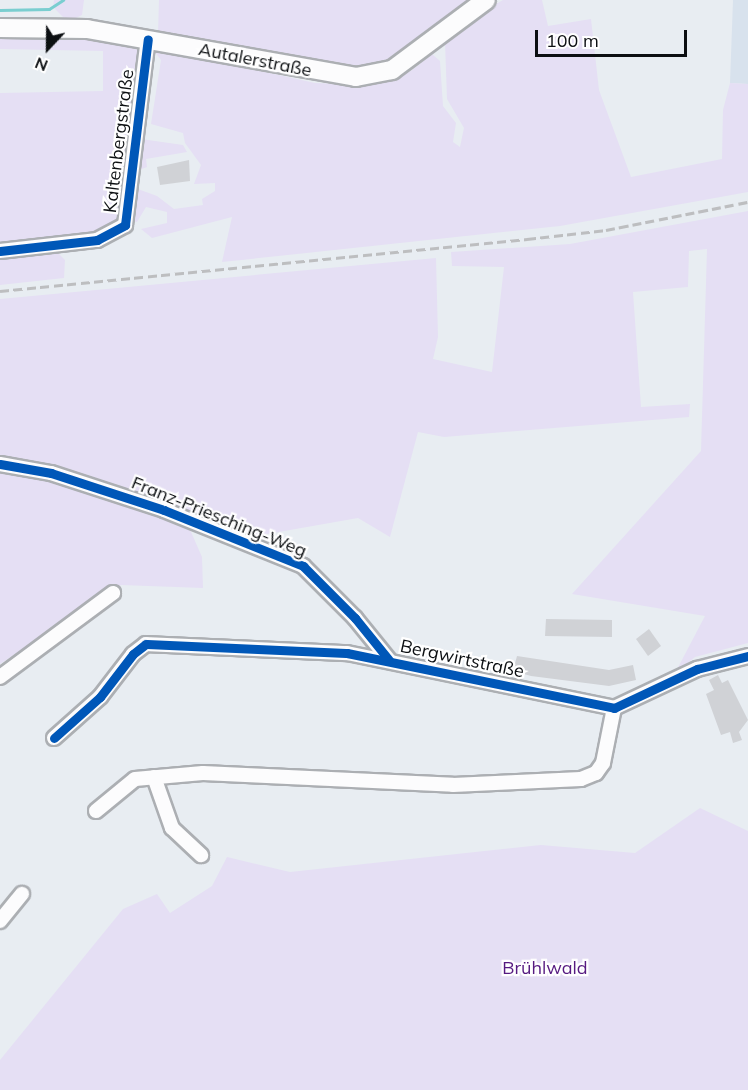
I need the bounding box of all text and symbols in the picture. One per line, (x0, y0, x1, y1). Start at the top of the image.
north arrow (18, 18, 78, 78)
scale bar (538, 18, 690, 56)
text: 100 m (546, 29, 599, 52)
street label: Autalerstraße (197, 38, 313, 82)
text: N (32, 53, 51, 76)
street label: Kaltenbergstraße (99, 68, 139, 214)
street label: Franz-Priesching-Weg (128, 472, 310, 562)
street label: Bergwirtstraße (398, 635, 526, 683)
park label: Brühlwald (502, 957, 588, 979)

